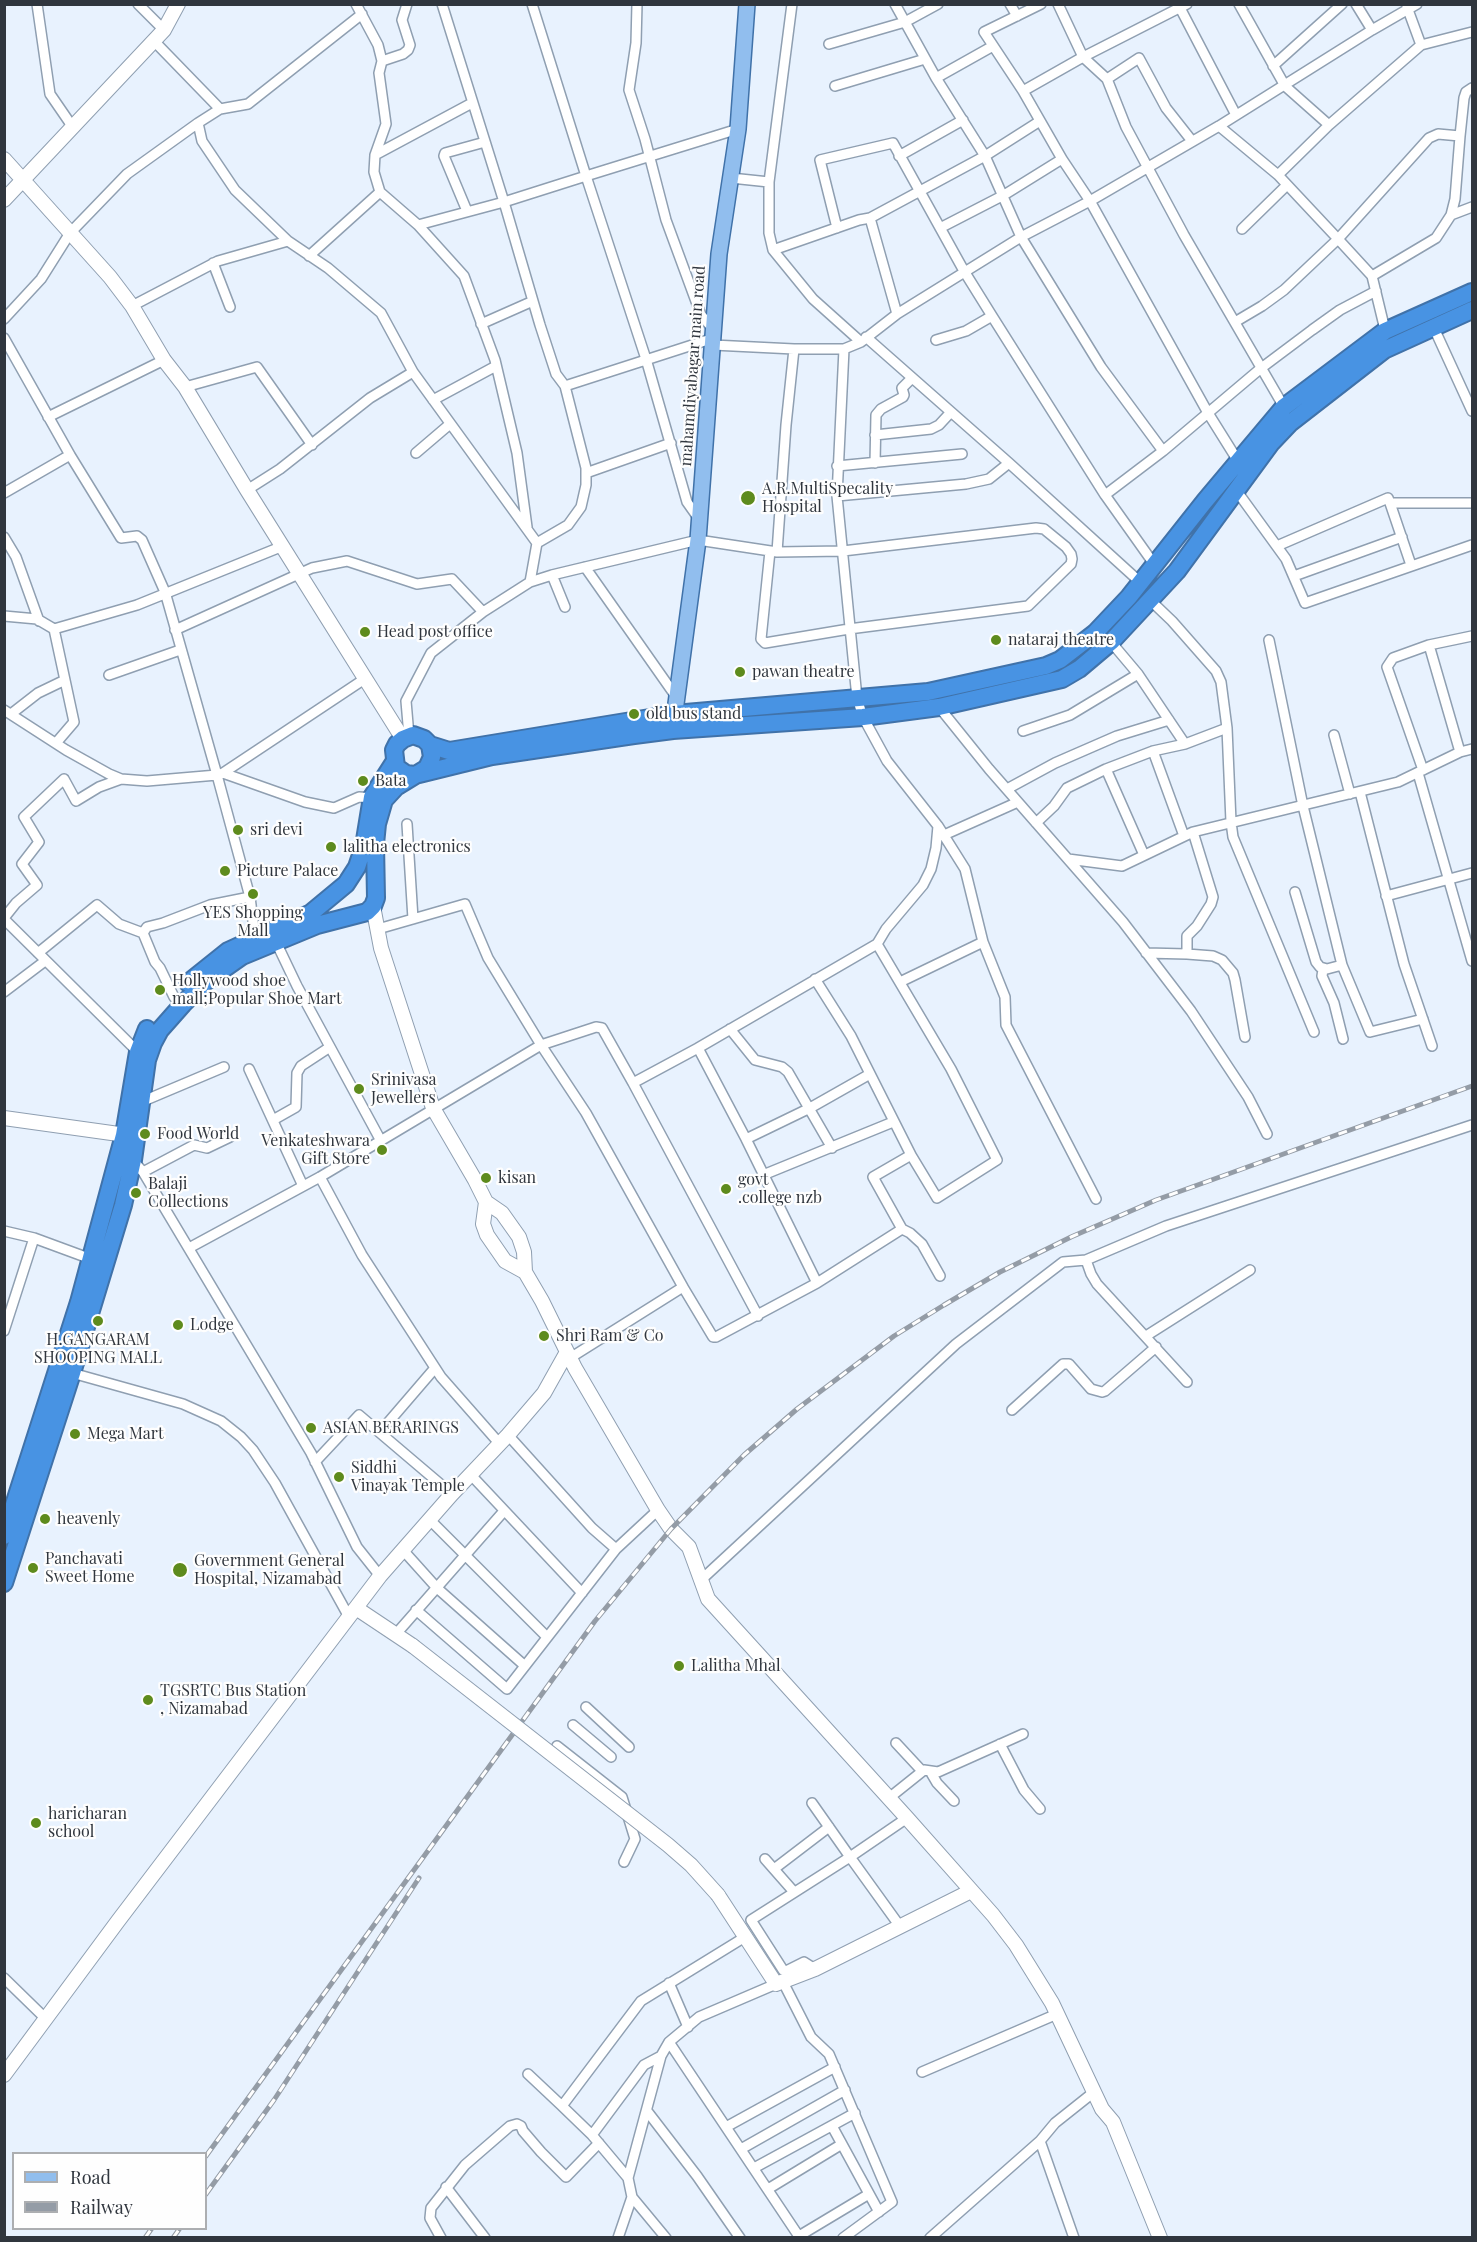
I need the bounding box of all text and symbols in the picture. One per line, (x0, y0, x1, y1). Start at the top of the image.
street label: mahamdiyabagar main road (676, 265, 710, 467)
place label: A.R.MultiSpecality Hospital (762, 479, 893, 517)
marker: A.R.MultiSpecality Hospital (739, 489, 757, 507)
place label: Head post office (377, 622, 493, 642)
marker: Head post office (358, 625, 372, 639)
place label: nataraj theatre (1008, 630, 1114, 650)
marker: nataraj theatre (989, 633, 1003, 647)
place label: pawan theatre (752, 662, 855, 682)
marker: pawan theatre (733, 665, 747, 679)
place label: old bus stand (646, 704, 741, 724)
marker: old bus stand (627, 707, 641, 721)
place label: Bata (375, 771, 407, 791)
marker: Bata (356, 774, 370, 788)
place label: sri devi (250, 820, 303, 840)
marker: sri devi (231, 823, 245, 837)
place label: lalitha electronics (343, 837, 471, 857)
marker: lalitha electronics (324, 840, 338, 854)
place label: Picture Palace (237, 861, 338, 881)
marker: Picture Palace (218, 864, 232, 878)
marker: YES Shopping Mall (246, 887, 260, 901)
place label: YES Shopping Mall (203, 903, 303, 941)
place label: Hollywood shoe mall;Popular Shoe Mart (172, 971, 342, 1009)
marker: Hollywood shoe mall;Popular Shoe Mart (153, 983, 167, 997)
place label: Srinivasa Jewellers (371, 1070, 437, 1108)
marker: Srinivasa Jewellers (352, 1082, 366, 1096)
place label: Food World (157, 1124, 239, 1144)
marker: Food World (138, 1127, 152, 1141)
place label: Venkateshwara Gift Store (261, 1131, 370, 1169)
marker: Venkateshwara Gift Store (375, 1143, 389, 1157)
place label: kisan (498, 1168, 536, 1188)
place label: govt .college nzb (738, 1170, 822, 1208)
marker: kisan (479, 1171, 493, 1185)
place label: Balaji Collections (148, 1174, 228, 1212)
marker: govt .college nzb (719, 1182, 733, 1196)
marker: Balaji Collections (129, 1186, 143, 1200)
marker: H.GANGARAM SHOOPING MALL (91, 1314, 105, 1328)
place label: Lodge (190, 1315, 234, 1335)
marker: Lodge (171, 1318, 185, 1332)
place label: Shri Ram & Co (556, 1326, 664, 1346)
marker: Shri Ram & Co (537, 1329, 551, 1343)
place label: H.GANGARAM SHOOPING MALL (34, 1330, 162, 1368)
place label: ASIAN BERARINGS (323, 1418, 459, 1438)
marker: ASIAN BERARINGS (304, 1421, 318, 1435)
place label: Mega Mart (87, 1424, 164, 1444)
marker: Mega Mart (68, 1427, 82, 1441)
place label: Siddhi Vinayak Temple (351, 1458, 465, 1496)
marker: Siddhi Vinayak Temple (332, 1470, 346, 1484)
place label: heavenly (57, 1509, 120, 1529)
marker: heavenly (38, 1512, 52, 1526)
place label: Panchavati Sweet Home (45, 1549, 135, 1587)
place label: Government General Hospital, Nizamabad (194, 1551, 345, 1589)
marker: Panchavati Sweet Home (26, 1561, 40, 1575)
marker: Government General Hospital, Nizamabad (171, 1561, 189, 1579)
place label: Lalitha Mhal (691, 1656, 781, 1676)
marker: Lalitha Mhal (672, 1659, 686, 1673)
place label: TGSRTC Bus Station , Nizamabad (160, 1681, 306, 1719)
marker: TGSRTC Bus Station , Nizamabad (141, 1693, 155, 1707)
place label: haricharan school (48, 1804, 127, 1842)
marker: haricharan school (29, 1816, 43, 1830)
legend (12, 2152, 207, 2230)
text: Road (70, 2165, 111, 2189)
text: Railway (70, 2195, 133, 2219)

